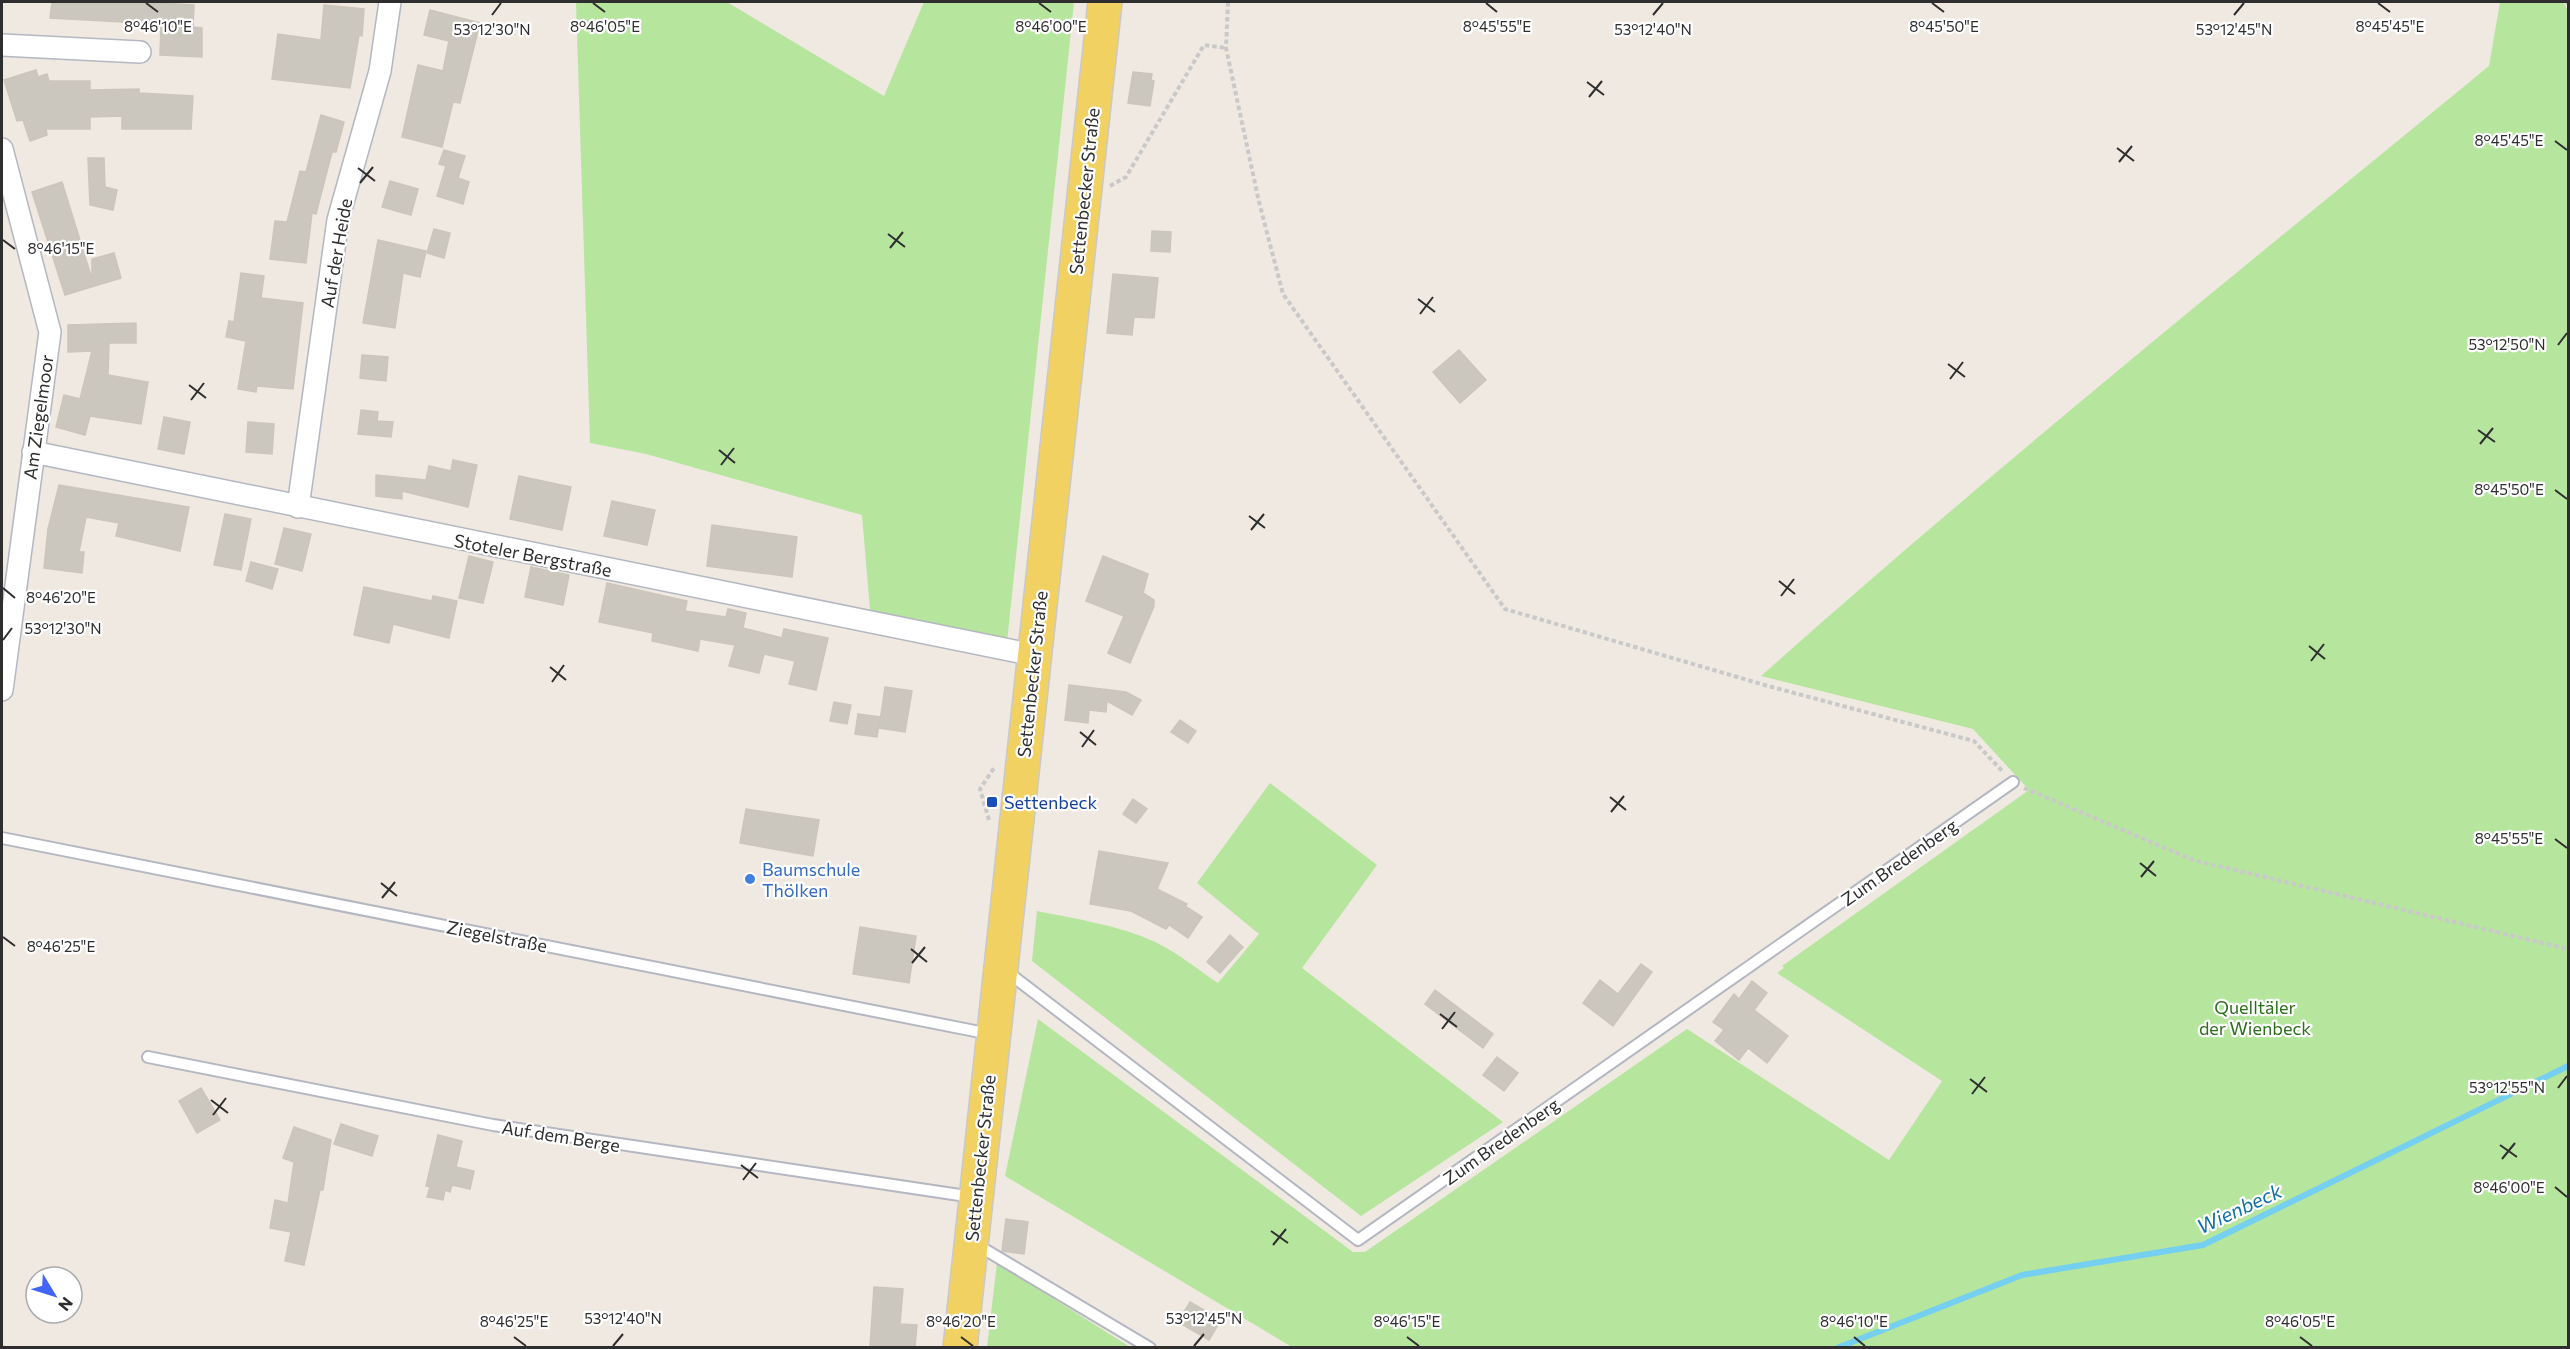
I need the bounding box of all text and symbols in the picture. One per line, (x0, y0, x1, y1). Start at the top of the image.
text: 8°46'10"E (124, 17, 192, 35)
text: 8°46'05"E (570, 17, 640, 35)
text: 8°46'00"E (1015, 17, 1087, 35)
text: 8°45'55"E (1463, 17, 1531, 35)
text: 8°45'50"E (1909, 17, 1979, 35)
text: 8°45'45"E (2356, 17, 2425, 35)
text: 53°12'30"N (453, 20, 531, 38)
text: 53°12'40"N (1614, 20, 1692, 38)
text: 53°12'45"N (2196, 20, 2272, 38)
street label: Settenbecker Straße (1064, 107, 1104, 275)
text: 8°45'45"E (2475, 131, 2544, 149)
street label: Auf der Heide (316, 196, 356, 310)
text: 8°46'15"E (28, 239, 94, 257)
text: 53°12'50"N (2468, 335, 2546, 353)
street label: Am Ziegelmoor (18, 353, 58, 481)
text: 8°45'50"E (2474, 480, 2544, 498)
street label: Stoteler Bergstraße (452, 529, 614, 581)
text: 8°46'20"E (26, 588, 96, 606)
street label: Settenbecker Straße (1012, 590, 1052, 758)
text: 53°12'30"N (24, 619, 102, 637)
place label: Settenbeck (1004, 791, 1097, 813)
marker: Settenbeck (985, 795, 999, 809)
street label: Zum Bredenberg (1837, 814, 1961, 910)
text: 8°45'55"E (2475, 829, 2543, 847)
place label: Baumschule Thölken (762, 858, 860, 901)
marker: Baumschule Thölken (743, 872, 757, 886)
street label: Ziegelstraße (445, 915, 549, 957)
text: 8°46'25"E (27, 937, 95, 955)
park label: Quelltäler der Wienbeck (2199, 996, 2311, 1039)
street label: Settenbecker Straße (960, 1074, 1000, 1242)
text: 53°12'55"N (2469, 1078, 2545, 1096)
street label: Zum Bredenberg (1439, 1093, 1563, 1189)
street label: Auf dem Berge (500, 1116, 622, 1156)
water label: Wienbeck (2193, 1177, 2286, 1238)
text: 8°46'00"E (2473, 1178, 2545, 1196)
north arrow (24, 1265, 84, 1325)
text: N (55, 1294, 77, 1315)
text: 53°12'40"N (584, 1309, 662, 1327)
text: 53°12'45"N (1166, 1309, 1242, 1327)
text: 8°46'25"E (480, 1312, 548, 1330)
text: 8°46'20"E (926, 1312, 996, 1330)
text: 8°46'15"E (1374, 1312, 1440, 1330)
text: 8°46'10"E (1820, 1312, 1888, 1330)
text: 8°46'05"E (2265, 1312, 2335, 1330)

